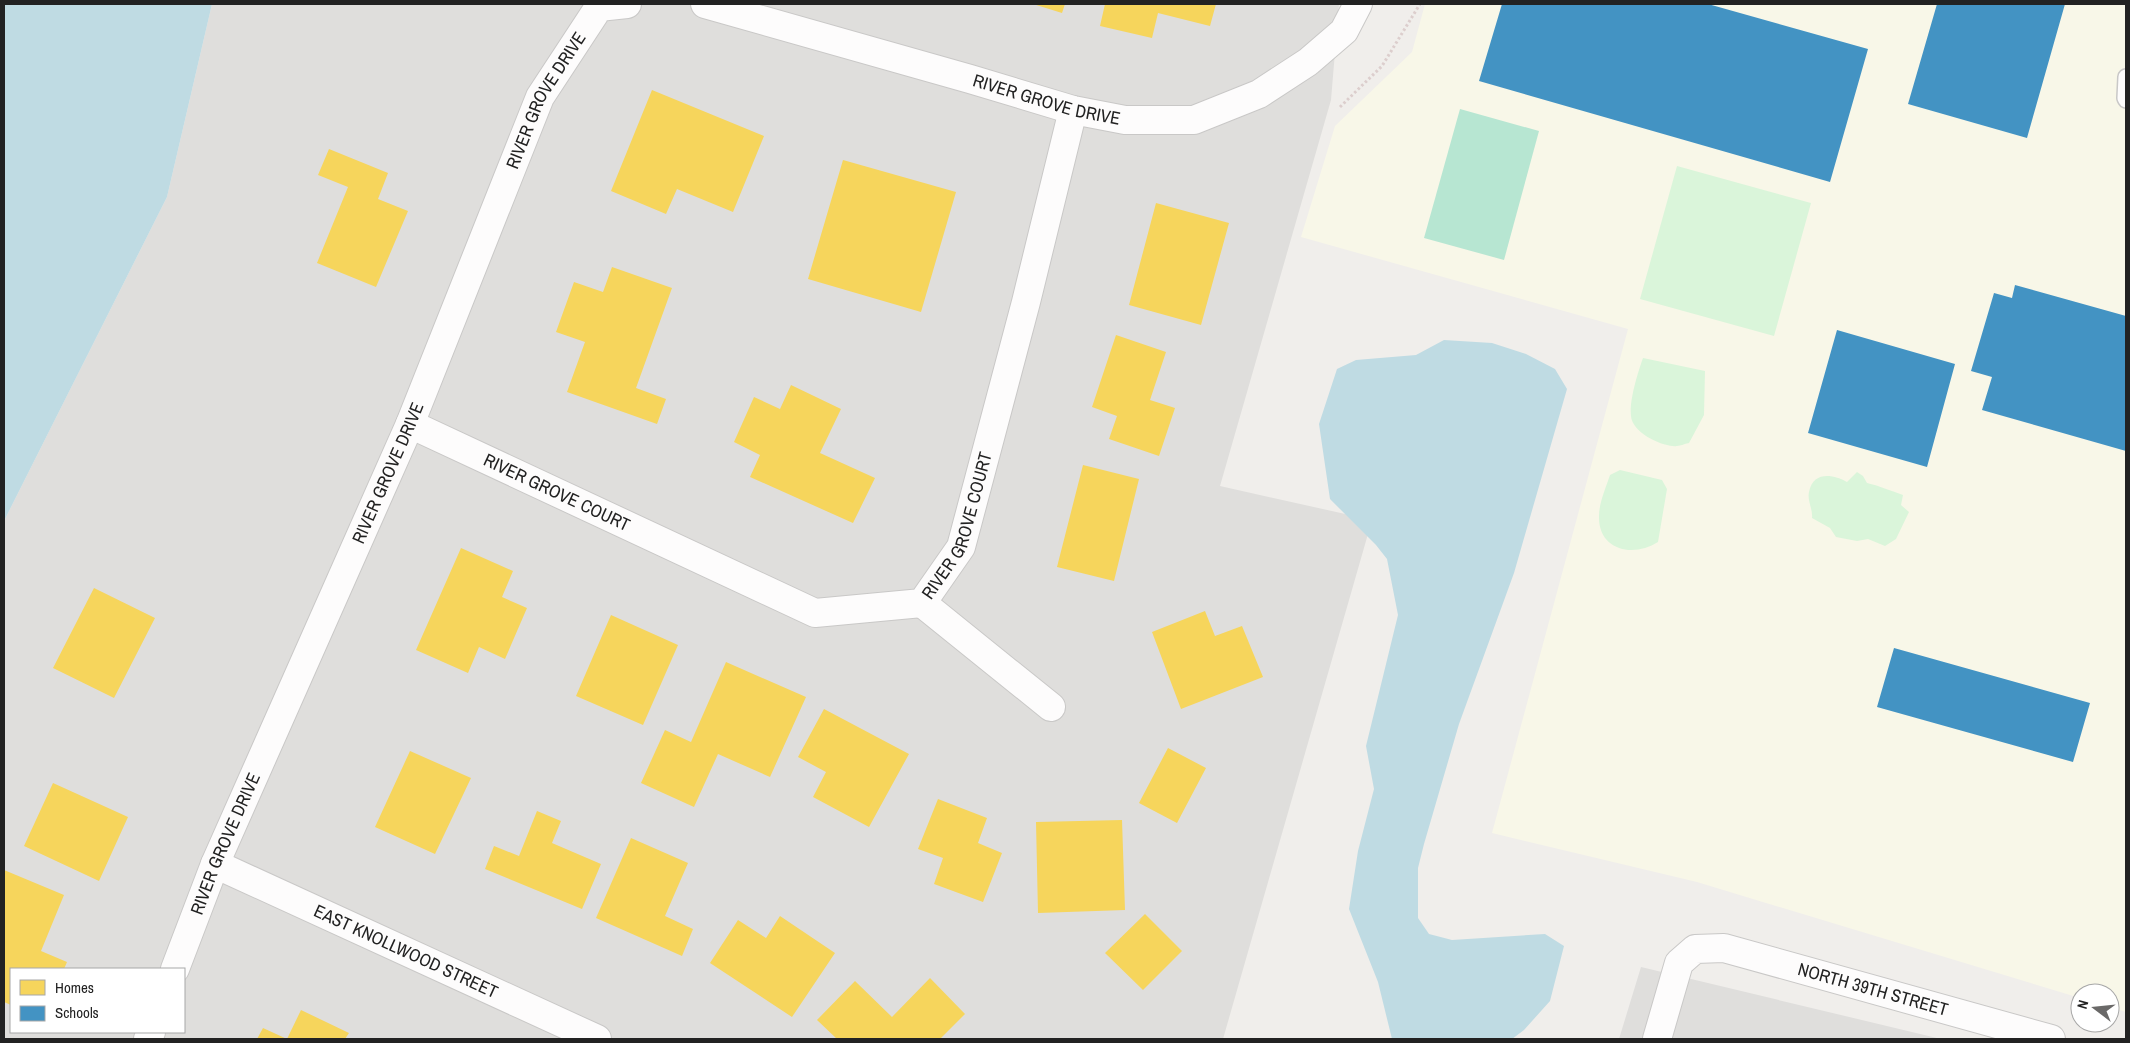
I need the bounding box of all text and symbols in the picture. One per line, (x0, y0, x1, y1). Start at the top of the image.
street label: RIVER GROVE DRIVE (500, 27, 591, 172)
street label: RIVER GROVE DRIVE (970, 68, 1123, 131)
street label: RIVER GROVE DRIVE (346, 398, 429, 547)
street label: RIVER GROVE COURT (480, 447, 634, 537)
street label: RIVER GROVE COURT (915, 449, 998, 604)
street label: RIVER GROVE DRIVE (184, 769, 266, 918)
street label: EAST KNOLLWOOD STREET (310, 898, 502, 1004)
street label: NORTH 39TH STREET (1795, 956, 1951, 1022)
legend (10, 968, 185, 1033)
text: Homes (55, 977, 94, 998)
north arrow (2070, 983, 2120, 1033)
text: N (2073, 998, 2092, 1011)
text: Schools (55, 1002, 99, 1023)

